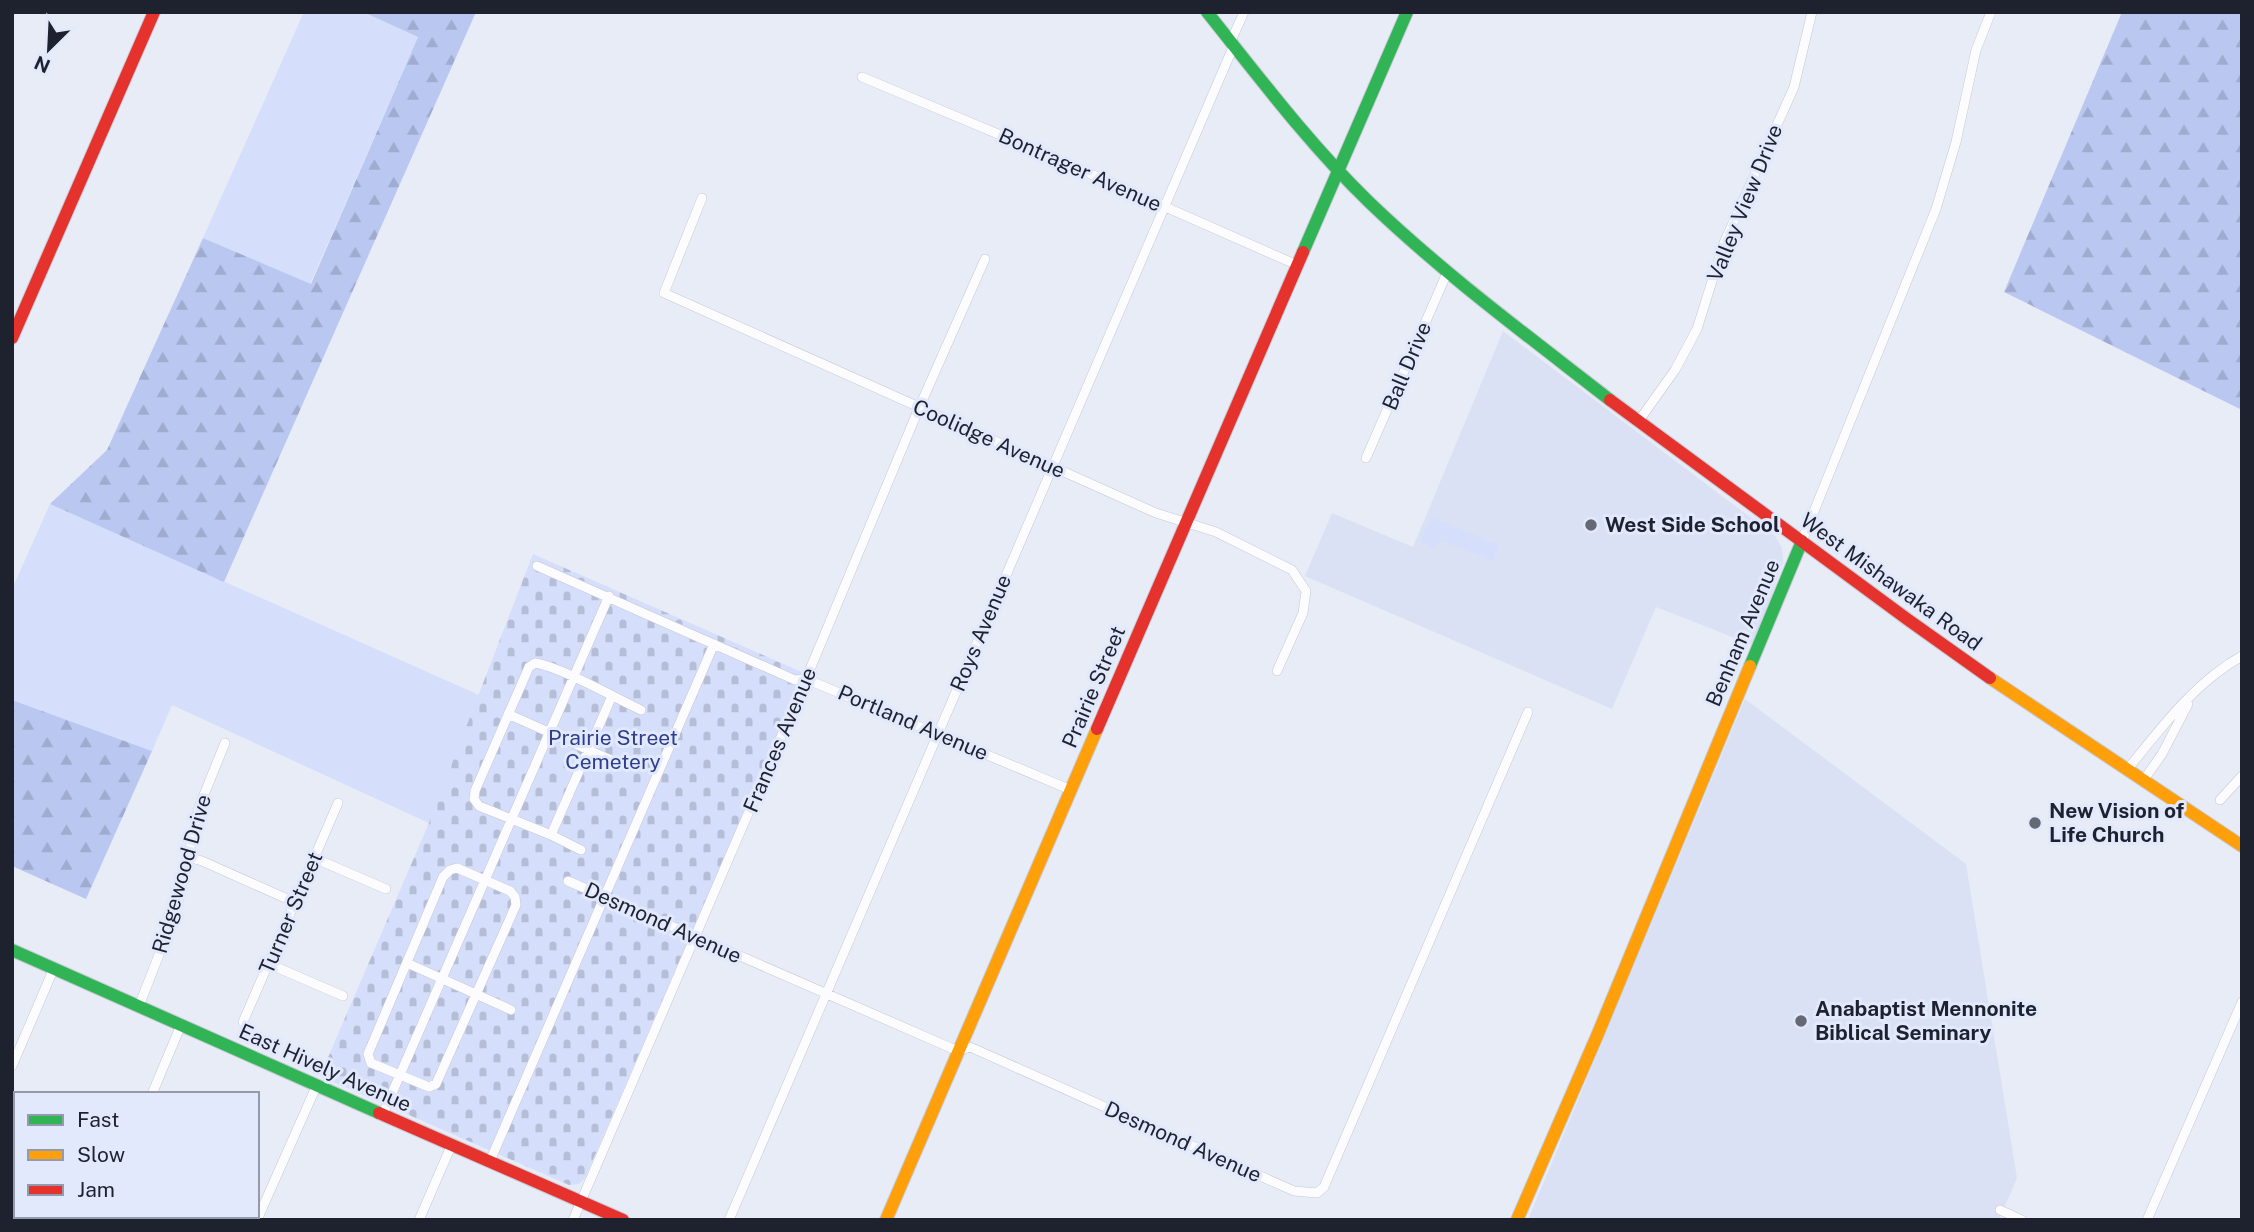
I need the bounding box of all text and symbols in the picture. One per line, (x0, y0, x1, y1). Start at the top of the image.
north arrow (14, 14, 84, 84)
text: N (31, 51, 53, 78)
street label: Valley View Drive (1702, 121, 1787, 285)
street label: Bontrager Avenue (995, 122, 1165, 217)
street label: Ball Drive (1377, 318, 1436, 414)
street label: Coolidge Avenue (909, 394, 1069, 483)
street label: West Mishawaka Road (1796, 507, 1987, 656)
place label: West Side School (1605, 512, 1780, 537)
marker: West Side School (1583, 517, 1599, 533)
street label: Benham Avenue (1700, 556, 1785, 710)
street label: Roys Avenue (945, 571, 1016, 695)
street label: Prairie Street (1057, 622, 1130, 751)
street label: Frances Avenue (738, 664, 821, 816)
street label: Portland Avenue (834, 680, 992, 765)
park label: Prairie Street Cemetery (548, 725, 678, 774)
street label: Ridgewood Drive (147, 792, 216, 956)
place label: New Vision of Life Church (2049, 798, 2184, 847)
marker: New Vision of Life Church (2027, 815, 2043, 831)
street label: Turner Street (254, 848, 328, 978)
street label: Desmond Avenue (581, 877, 745, 968)
place label: Anabaptist Mennonite Biblical Seminary (1815, 996, 2037, 1045)
marker: Anabaptist Mennonite Biblical Seminary (1793, 1013, 1809, 1029)
street label: East Hively Avenue (235, 1018, 415, 1117)
legend (14, 1092, 259, 1218)
street label: Desmond Avenue (1101, 1096, 1265, 1187)
text: Fast (77, 1107, 119, 1132)
text: Slow (77, 1142, 125, 1167)
text: Jam (77, 1177, 115, 1202)

